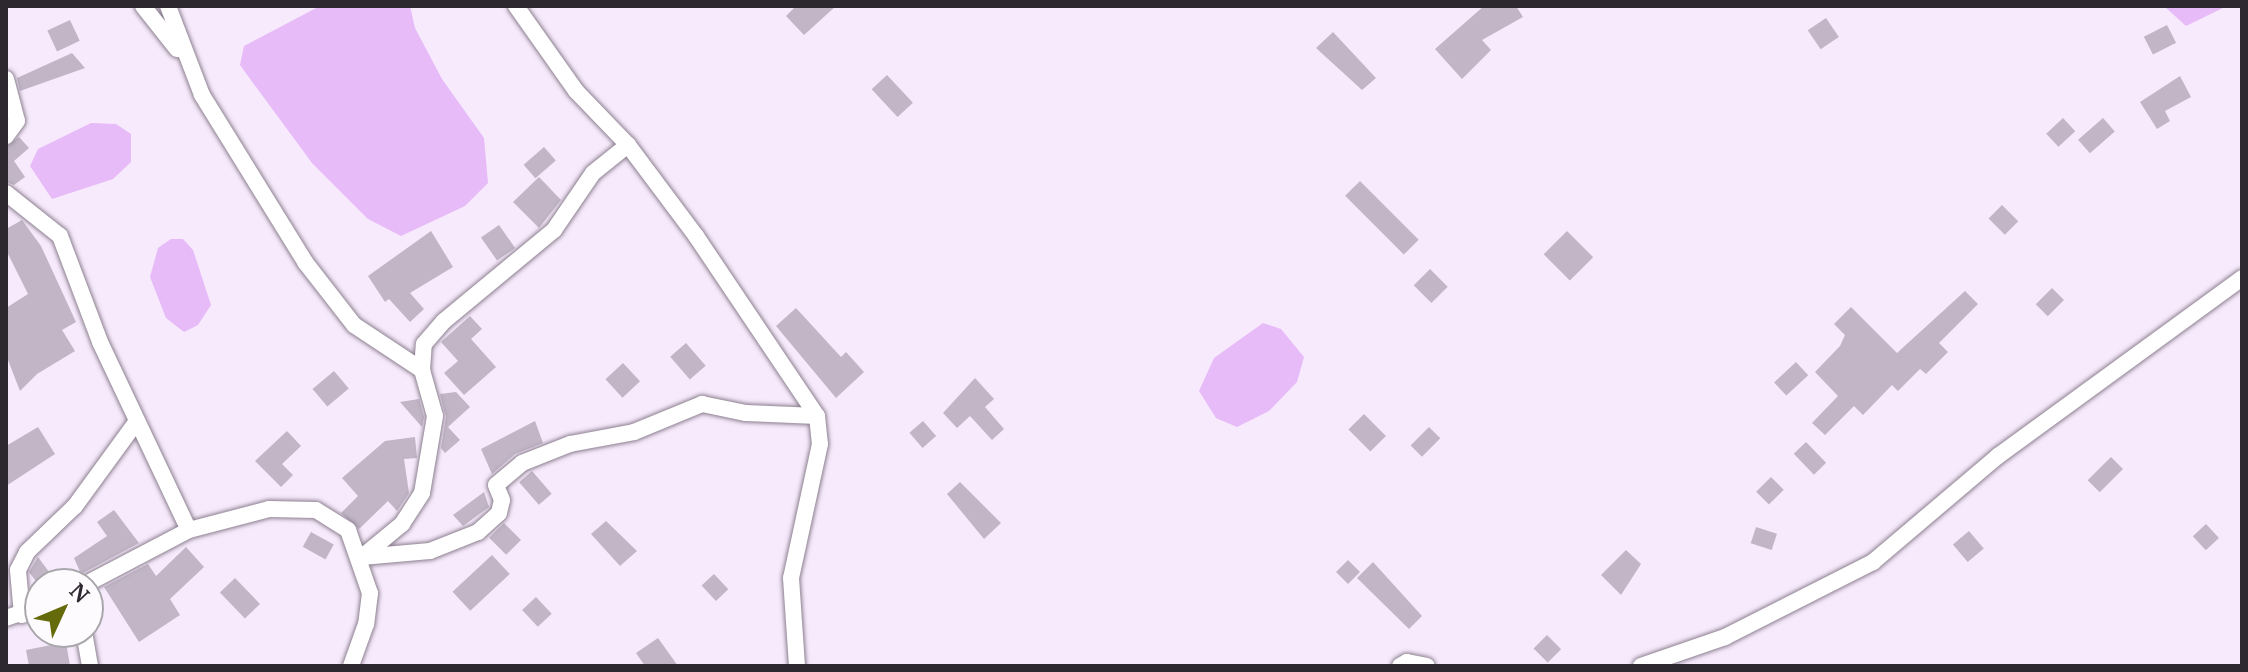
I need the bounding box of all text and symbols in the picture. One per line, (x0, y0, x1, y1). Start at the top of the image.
north arrow (24, 568, 104, 648)
text: N (64, 576, 96, 608)

